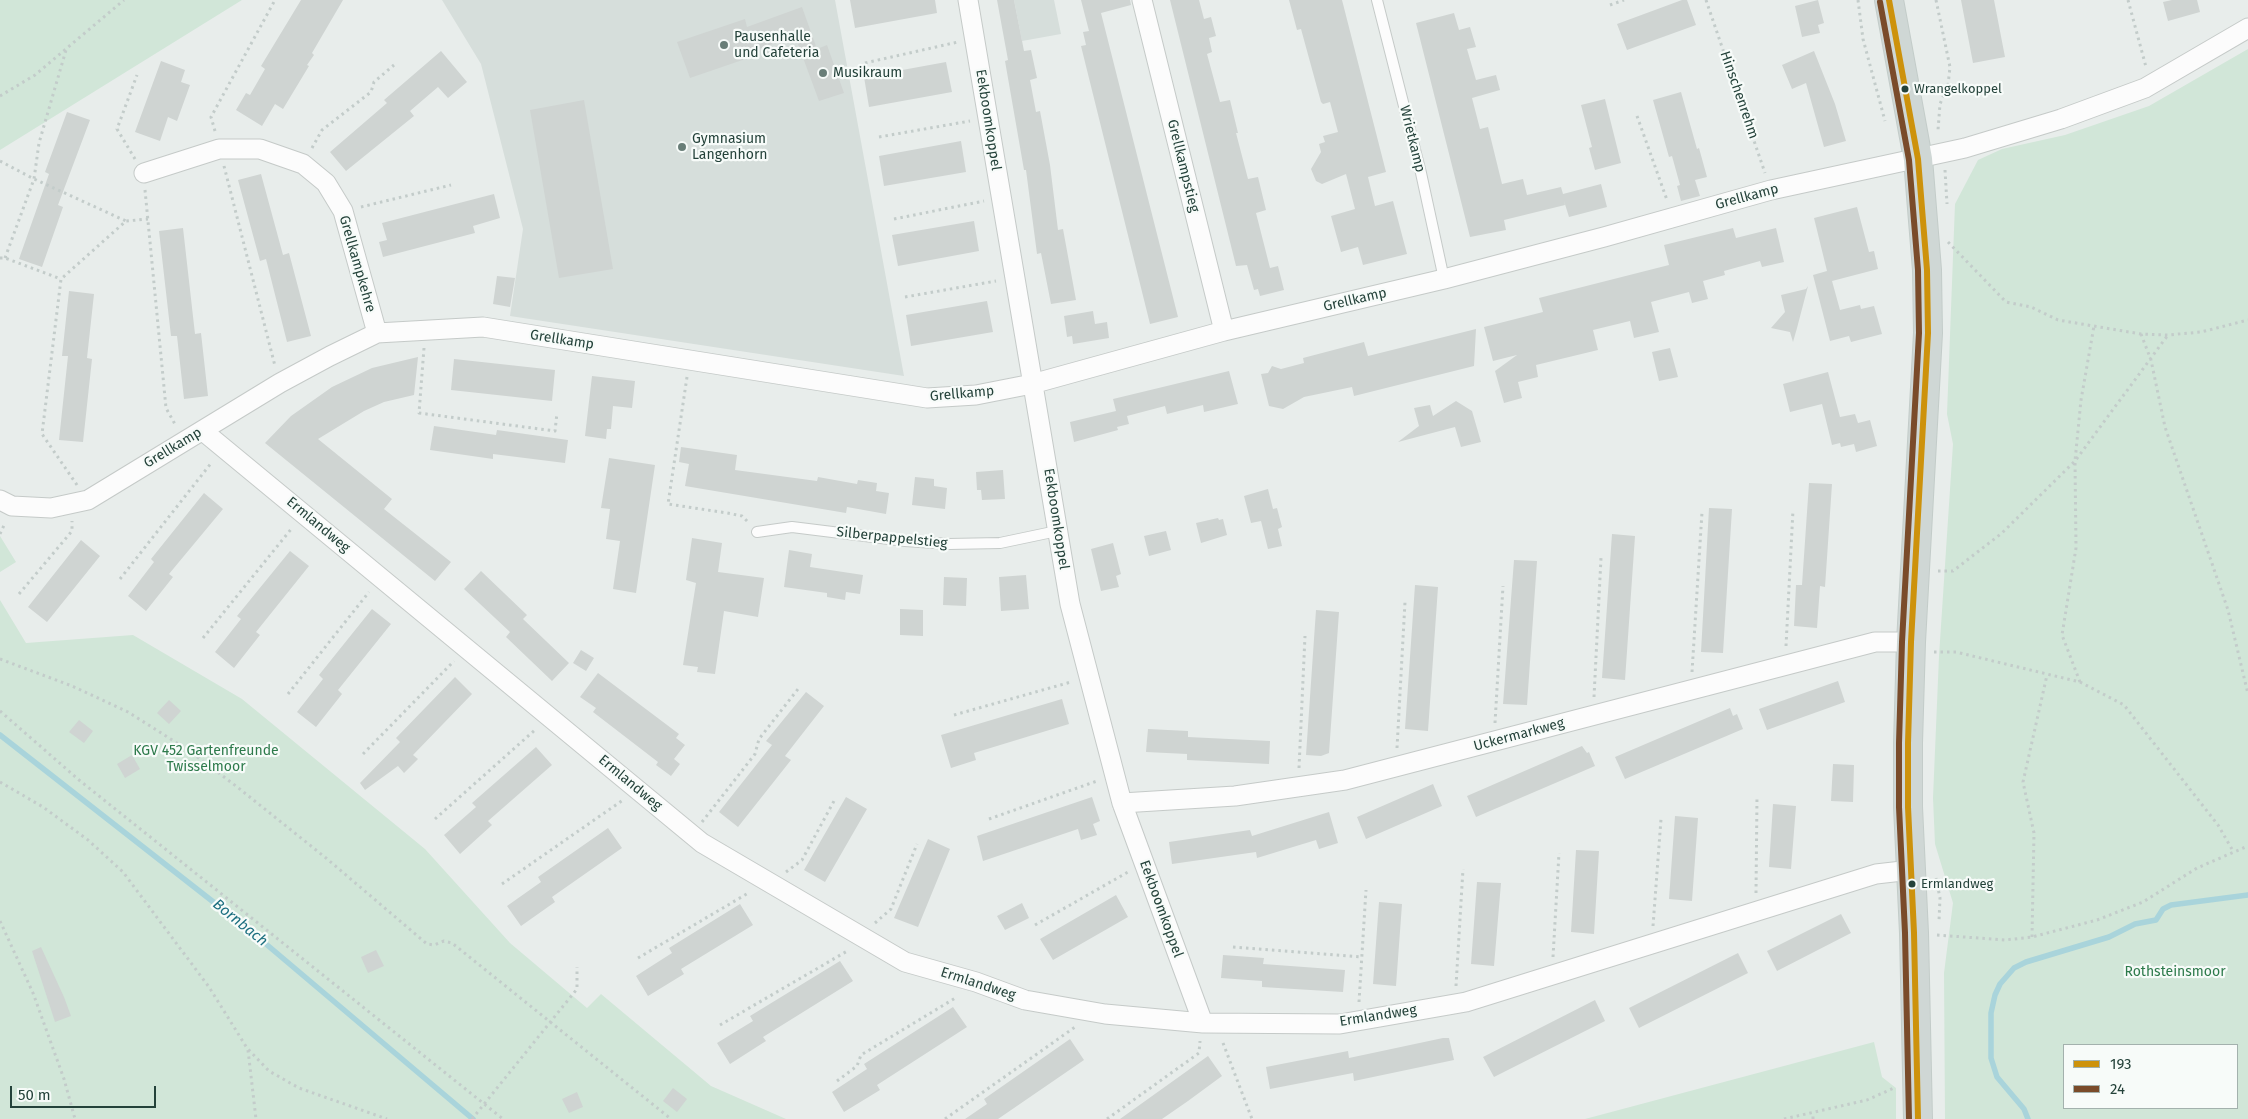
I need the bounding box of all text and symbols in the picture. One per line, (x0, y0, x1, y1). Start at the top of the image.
place label: Pausenhalle und Cafeteria (734, 29, 819, 62)
marker: Pausenhalle und Cafeteria (718, 39, 730, 51)
street label: Hinschenrehm (1716, 49, 1762, 141)
place label: Musikraum (833, 65, 902, 81)
marker: Musikraum (817, 67, 829, 79)
street label: Eekboomkoppel (972, 68, 1004, 172)
place label: Wrangelkoppel (1914, 81, 2002, 97)
marker: Wrangelkoppel (1900, 84, 1910, 94)
street label: Wrietkamp (1396, 104, 1428, 174)
street label: Grellkampstieg (1163, 118, 1203, 214)
place label: Gymnasium Langenhorn (692, 131, 768, 164)
marker: Gymnasium Langenhorn (676, 141, 688, 153)
street label: Grellkamp (1714, 181, 1780, 213)
street label: Grellkampkehre (335, 214, 379, 314)
street label: Grellkamp (1322, 285, 1388, 315)
street label: Grellkamp (529, 327, 595, 353)
street label: Grellkamp (929, 383, 995, 405)
street label: Grellkamp (141, 424, 205, 472)
street label: Eekboomkoppel (1040, 467, 1072, 571)
street label: Ermlandweg (283, 494, 353, 556)
street label: Silberpappelstieg (836, 524, 948, 552)
street label: Uckermarkweg (1472, 715, 1566, 755)
park label: KGV 452 Gartenfreunde Twisselmoor (133, 743, 279, 776)
street label: Ermlandweg (595, 752, 665, 814)
street label: Eekboomkoppel (1136, 858, 1186, 960)
place label: Ermlandweg (1921, 876, 1993, 892)
marker: Ermlandweg (1907, 879, 1917, 889)
water label: Bornbach (209, 896, 271, 950)
street label: Ermlandweg (938, 964, 1018, 1004)
park label: Rothsteinsmoor (2124, 964, 2226, 980)
street label: Ermlandweg (1338, 1002, 1418, 1030)
legend (2063, 1044, 2238, 1109)
text: 193 (2110, 1055, 2132, 1073)
scale bar (12, 1076, 159, 1108)
text: 24 (2110, 1080, 2125, 1098)
text: 50 m (18, 1086, 51, 1104)

